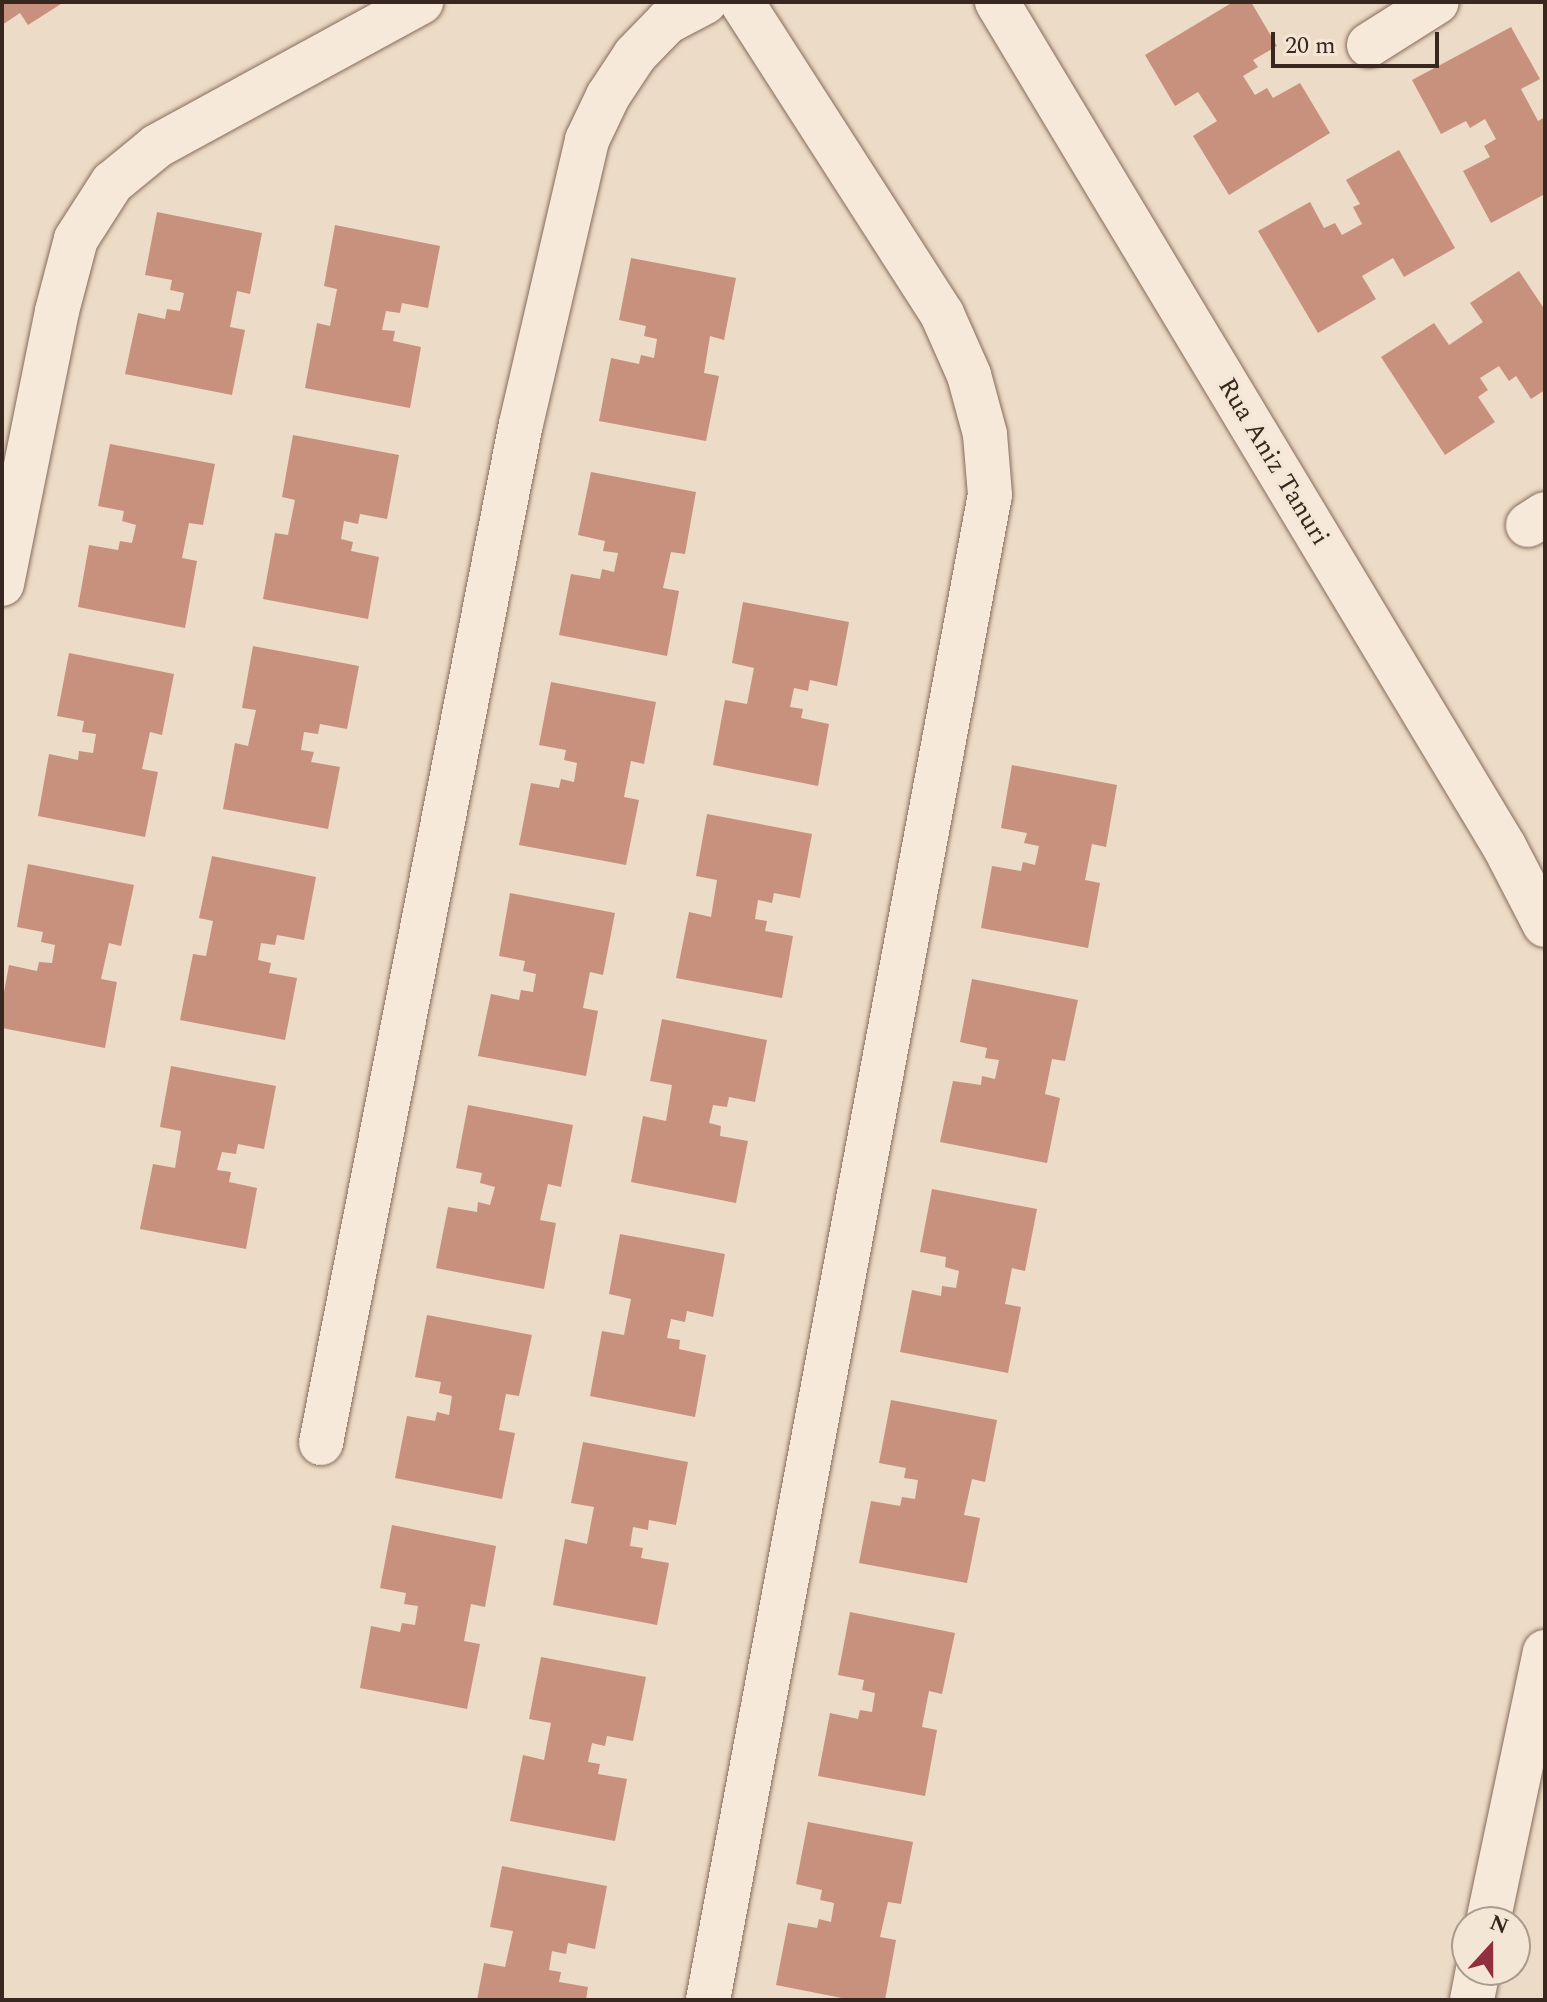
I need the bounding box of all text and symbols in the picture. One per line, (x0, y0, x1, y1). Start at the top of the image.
scale bar (1275, 16, 1443, 66)
text: 20 m (1285, 28, 1336, 64)
street label: Rua Aniz Tanuri (1211, 373, 1335, 551)
north arrow (1451, 1906, 1531, 1986)
text: N (1485, 1906, 1513, 1944)

